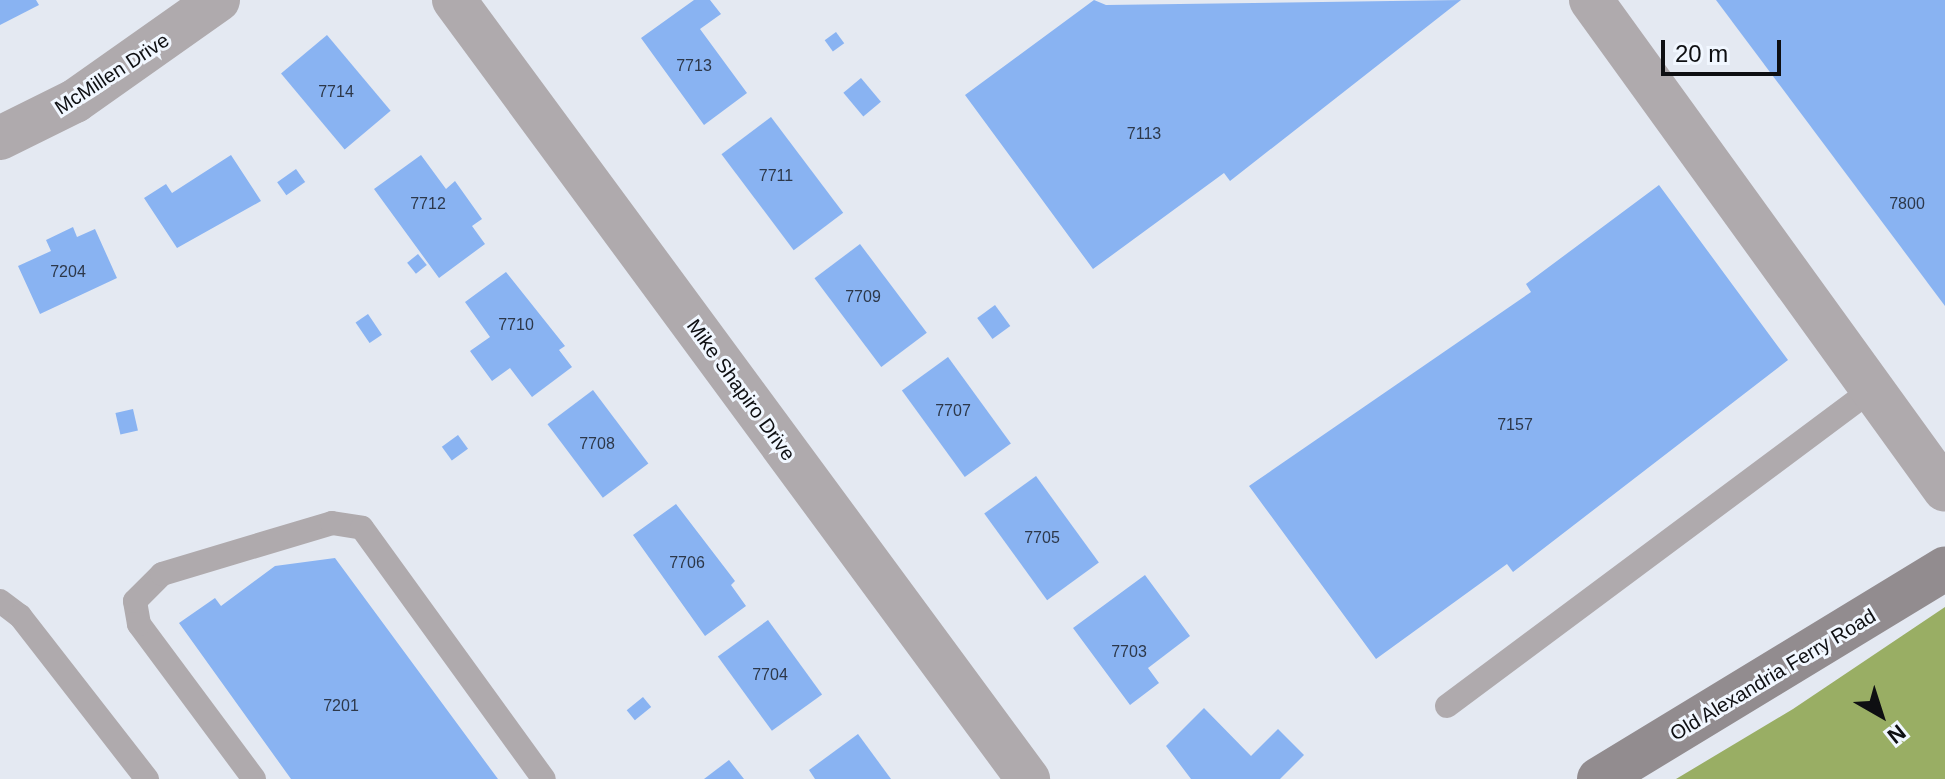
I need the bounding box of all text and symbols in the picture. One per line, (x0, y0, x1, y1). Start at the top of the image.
scale bar (1665, 24, 1785, 74)
street label: McMillen Drive (50, 28, 174, 120)
text: 20 m (1675, 40, 1728, 67)
house number: 7713 (676, 56, 712, 76)
house number: 7714 (318, 82, 354, 102)
house number: 7113 (1127, 124, 1161, 144)
house number: 7711 (759, 166, 793, 186)
house number: 7712 (410, 194, 446, 214)
house number: 7800 (1889, 194, 1925, 214)
house number: 7204 (50, 262, 86, 282)
house number: 7709 (845, 287, 881, 307)
house number: 7710 (498, 315, 534, 335)
street label: Mike Shapiro Drive (682, 315, 800, 465)
house number: 7707 (935, 401, 971, 421)
house number: 7157 (1497, 415, 1533, 435)
house number: 7708 (579, 434, 615, 454)
house number: 7705 (1024, 528, 1060, 548)
house number: 7706 (669, 553, 705, 573)
street label: Old Alexandria Ferry Road (1665, 604, 1881, 746)
house number: 7703 (1111, 642, 1147, 662)
house number: 7704 (752, 665, 788, 685)
north arrow (1841, 675, 1921, 755)
house number: 7201 (323, 696, 359, 716)
text: N (1882, 719, 1910, 749)

